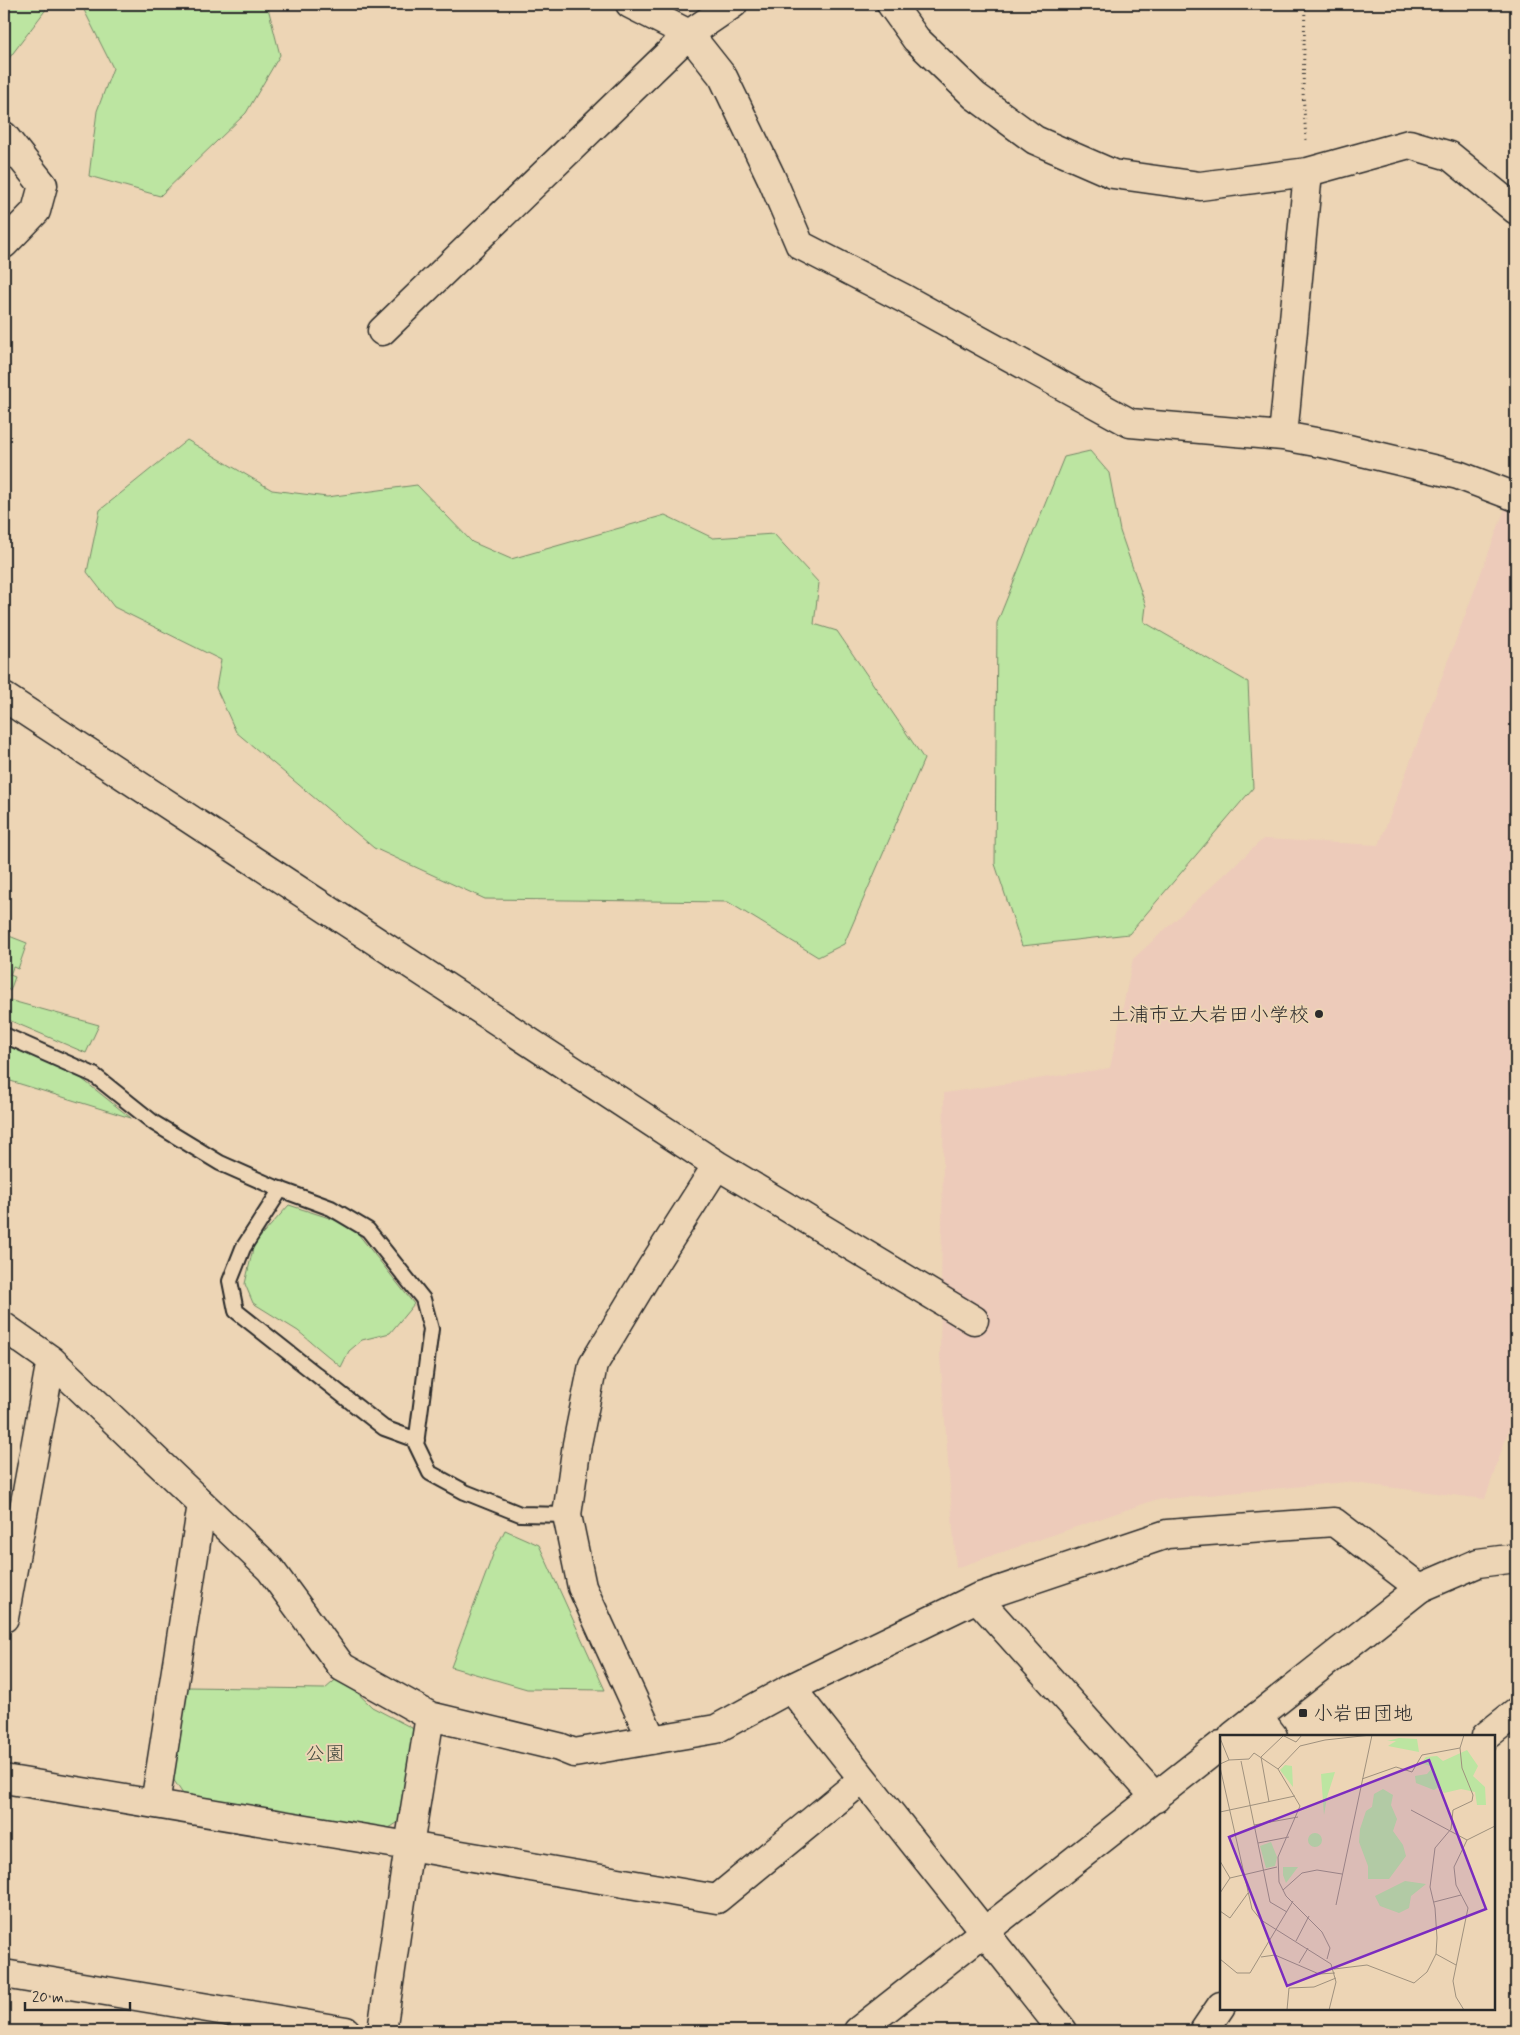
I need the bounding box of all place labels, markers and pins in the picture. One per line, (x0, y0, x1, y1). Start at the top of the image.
place label: 土浦市立大岩田小学校 (1109, 1002, 1309, 1029)
marker: 土浦市立大岩田小学校 (1313, 1008, 1325, 1020)
place label: 小岩田団地 (1313, 1701, 1413, 1728)
marker: 小岩田団地 (1297, 1707, 1309, 1719)

